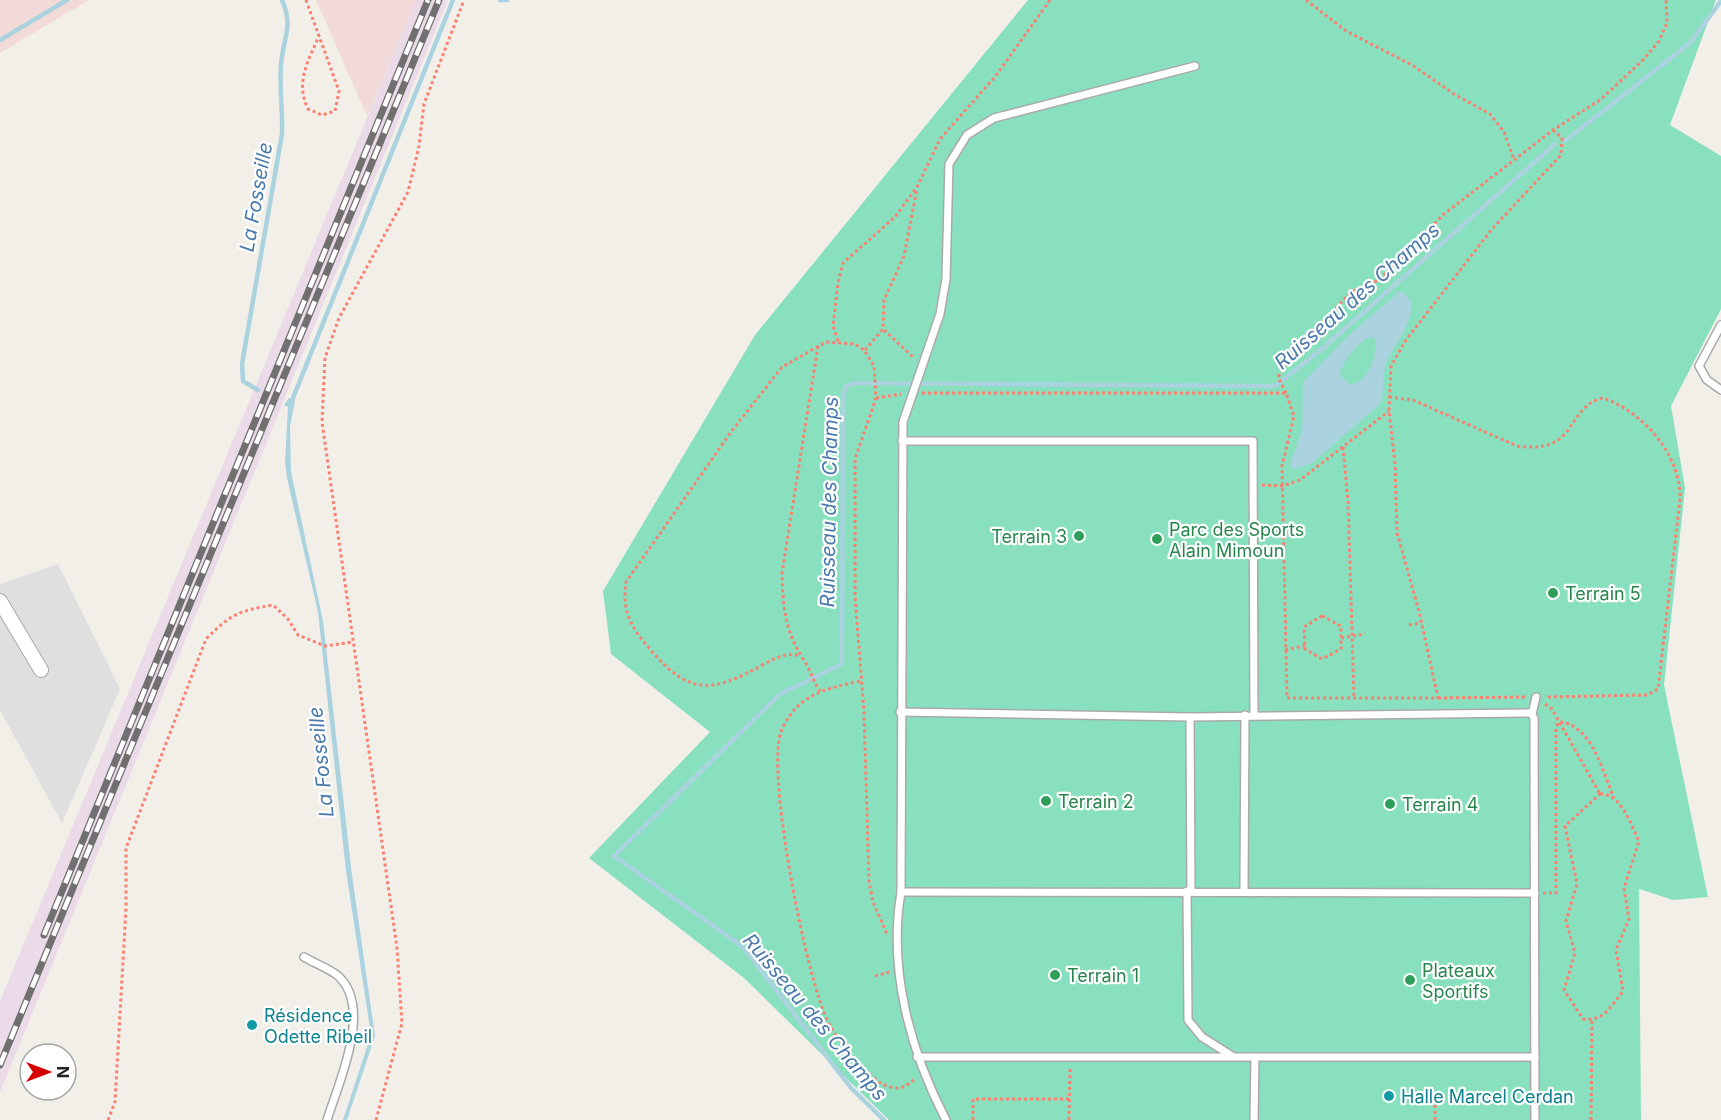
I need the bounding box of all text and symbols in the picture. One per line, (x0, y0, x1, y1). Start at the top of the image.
water label: La Fosseille (235, 140, 277, 254)
water label: Ruisseau des Champs (1270, 218, 1444, 374)
water label: Ruisseau des Champs (815, 396, 843, 608)
place label: Parc des Sports Alain Mimoun (1169, 519, 1304, 561)
place label: Terrain 3 (991, 526, 1067, 547)
marker: Terrain 3 (1072, 529, 1086, 543)
marker: Parc des Sports Alain Mimoun (1150, 532, 1164, 546)
place label: Terrain 5 (1565, 583, 1641, 604)
marker: Terrain 5 (1546, 586, 1560, 600)
water label: La Fosseille (303, 706, 339, 818)
place label: Terrain 2 (1058, 791, 1134, 812)
marker: Terrain 2 (1039, 794, 1053, 808)
place label: Terrain 4 (1402, 794, 1478, 815)
marker: Terrain 4 (1383, 797, 1397, 811)
water label: Ruisseau des Champs (738, 929, 892, 1105)
place label: Plateaux Sportifs (1422, 960, 1495, 1002)
place label: Terrain 1 (1067, 965, 1139, 986)
marker: Terrain 1 (1048, 968, 1062, 982)
marker: Plateaux Sportifs (1403, 973, 1417, 987)
place label: Résidence Odette Ribeil (264, 1005, 372, 1047)
marker: Résidence Odette Ribeil (245, 1018, 259, 1032)
north arrow (18, 1042, 78, 1102)
text: N (53, 1066, 73, 1078)
place label: Halle Marcel Cerdan (1401, 1086, 1574, 1107)
marker: Halle Marcel Cerdan (1382, 1089, 1396, 1103)

